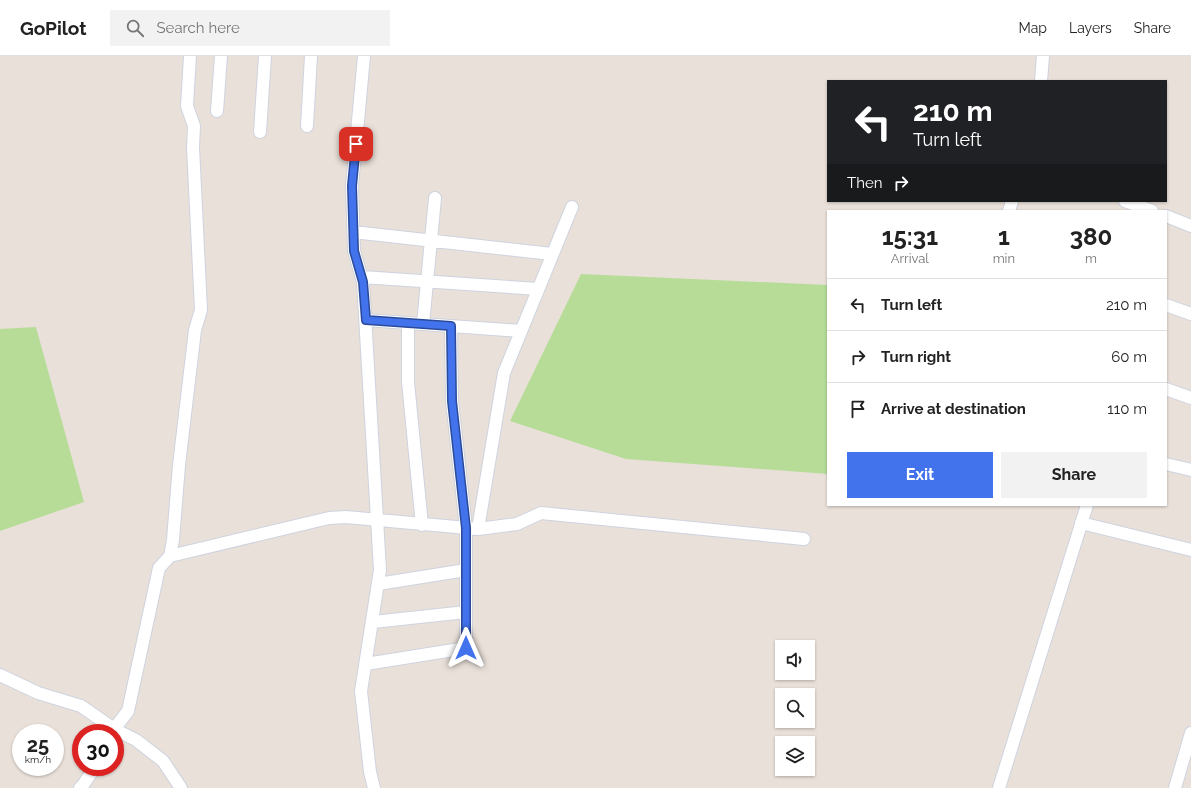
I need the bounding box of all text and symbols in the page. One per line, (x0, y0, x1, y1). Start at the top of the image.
search box (110, 10, 390, 46)
text: GoPilot (20, 17, 86, 39)
icon: search (124, 17, 146, 39)
text: Search here (156, 19, 240, 37)
text: Map (1019, 20, 1047, 36)
text: Layers (1069, 20, 1112, 36)
text: Share (1134, 20, 1171, 36)
text: 210 m (913, 95, 993, 128)
icon: left (847, 96, 899, 148)
pin (339, 127, 373, 161)
text: Turn left (913, 129, 982, 150)
icon: arrive (345, 133, 367, 155)
icon: right (890, 172, 912, 194)
text: Then (847, 174, 882, 192)
text: 15:31 (882, 222, 938, 251)
text: 1 (998, 222, 1010, 251)
text: 380 (1070, 222, 1112, 251)
text: Arrival (891, 251, 929, 266)
text: min (993, 251, 1015, 266)
text: m (1085, 251, 1097, 266)
icon: left (847, 294, 869, 316)
text: Turn left (881, 296, 942, 314)
text: 210 m (1106, 296, 1147, 314)
icon: right (847, 346, 869, 368)
text: Turn right (881, 348, 951, 366)
text: 60 m (1111, 348, 1147, 366)
icon: arrive (847, 398, 869, 420)
text: Arrive at destination (881, 400, 1026, 418)
text: 110 m (1107, 400, 1147, 418)
button: Exit (847, 452, 993, 498)
button: Share (1001, 452, 1147, 498)
position arrow (445, 627, 487, 669)
map controls (775, 640, 815, 776)
button: sound (775, 640, 815, 680)
button: search (775, 688, 815, 728)
speed limit sign: 30 (72, 724, 124, 776)
text: 25 (27, 733, 49, 757)
button: layers (775, 736, 815, 776)
text: km/h (25, 754, 51, 765)

